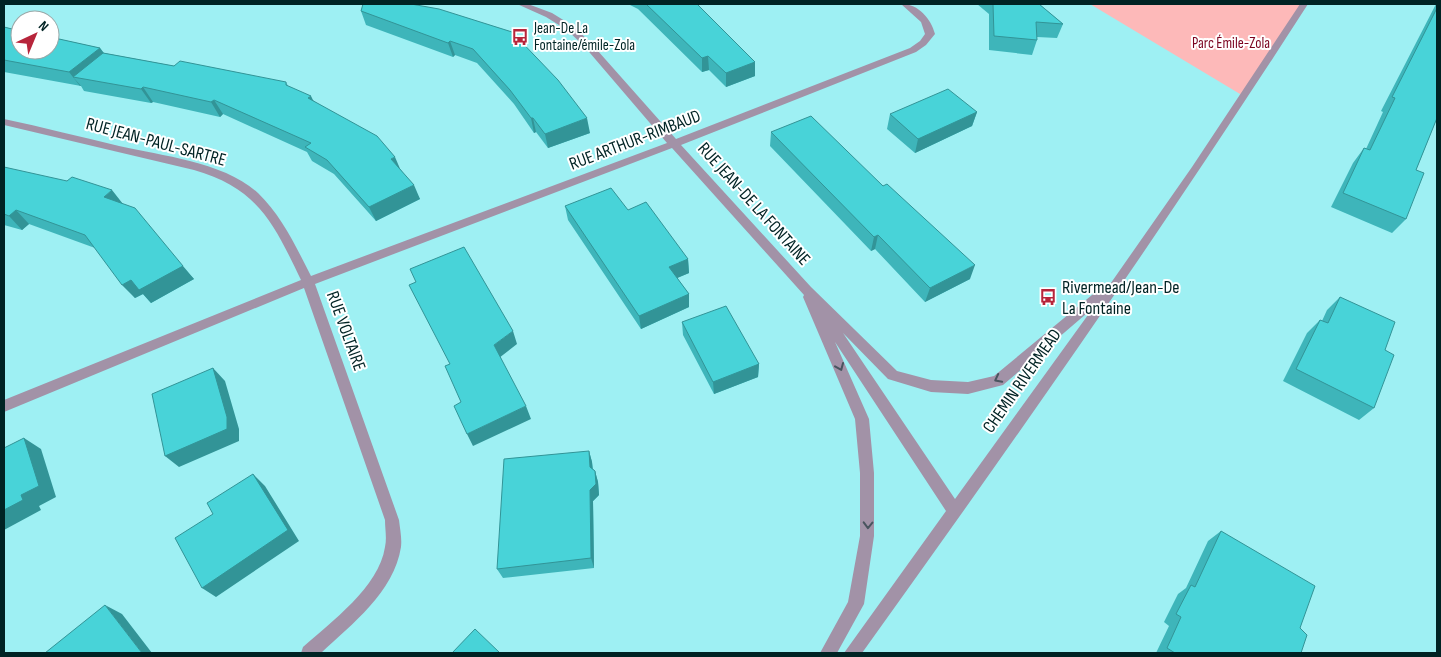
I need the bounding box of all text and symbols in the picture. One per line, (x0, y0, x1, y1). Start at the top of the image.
north arrow (10, 10, 60, 60)
text: N (35, 17, 52, 35)
place label: Jean-De La Fontaine/émile-Zola (533, 19, 635, 55)
bus stop icon: Jean-De La Fontaine/émile-Zola (510, 27, 530, 47)
park label: Parc Émile-Zola (1192, 34, 1270, 53)
street label: RUE ARTHUR-RIMBAUD (566, 105, 704, 175)
street label: RUE JEAN-PAUL-SARTRE (84, 113, 228, 171)
street label: RUE JEAN-DE LA FONTAINE (693, 138, 815, 270)
place label: Rivermead/Jean-De La Fontaine (1062, 277, 1180, 319)
bus stop icon: Rivermead/Jean-De La Fontaine (1038, 287, 1058, 307)
street label: RUE VOLTAIRE (322, 288, 370, 374)
street label: CHEMIN RIVERMEAD (978, 325, 1066, 437)
one-way arrow (833, 362, 844, 371)
one-way arrow (994, 373, 1003, 383)
one-way arrow (862, 521, 873, 529)

